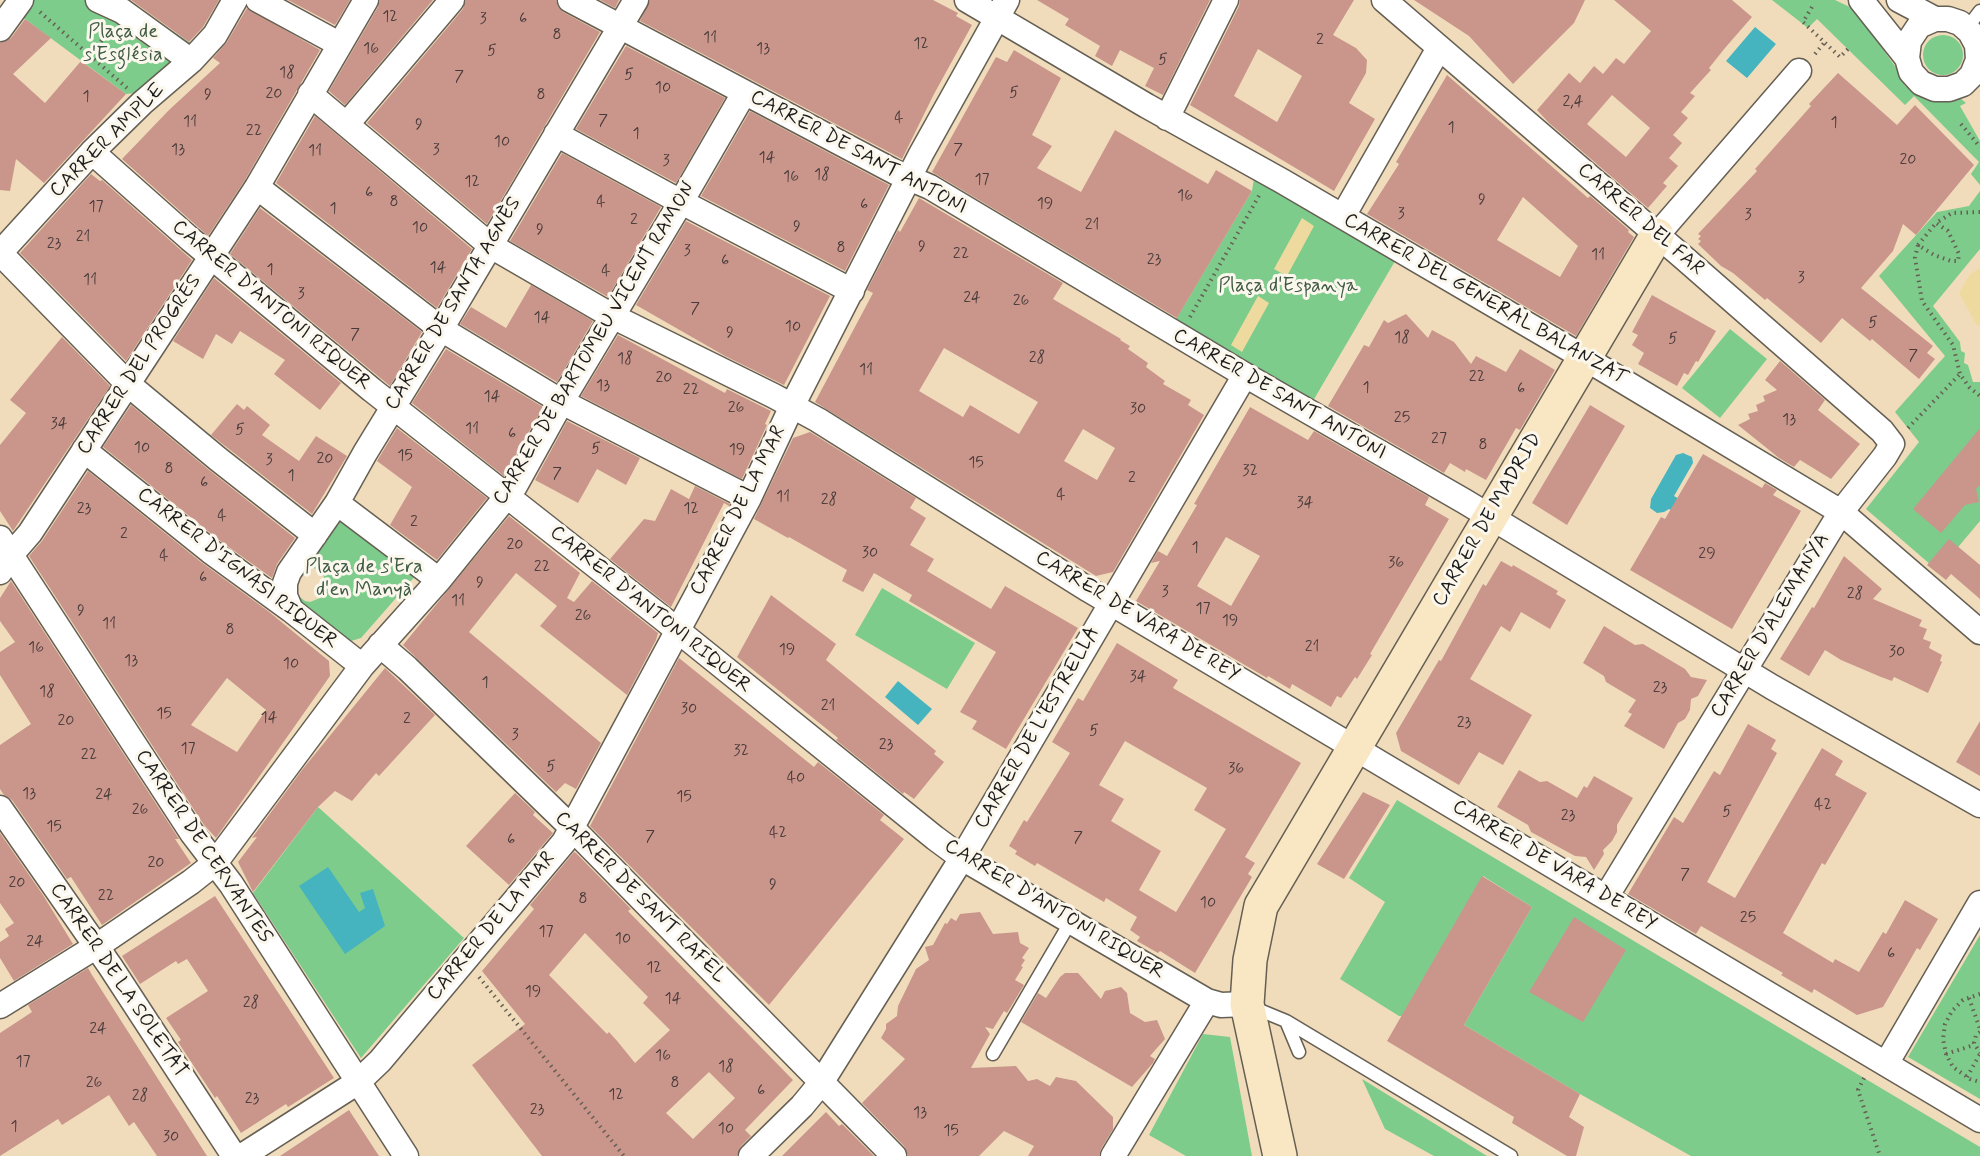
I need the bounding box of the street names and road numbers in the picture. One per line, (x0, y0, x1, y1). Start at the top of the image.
street label: CARRER AMPLE (46, 79, 170, 203)
street label: CARRER DE SANT ANTONI (746, 86, 970, 220)
street label: CARRER DEL FAR (1572, 159, 1708, 281)
street label: CARRER DE BARTOMEU VICENT RAMON (489, 178, 701, 510)
street label: CARRER DE SANTA AGNÈS (381, 193, 527, 415)
street label: CARRER DEL GENERAL BALANZAT (1339, 209, 1631, 391)
street label: CARRER D'ANTONI RIQUER (166, 216, 376, 396)
street label: CARRER DEL PROGRÉS (73, 270, 207, 460)
street label: CARRER DE SANT ANTONI (1168, 324, 1390, 466)
street label: CARRER DE LA MAR (686, 422, 792, 600)
street label: CARRER DE MADRID (1428, 429, 1548, 611)
street label: CARRER D'IGNASI RIQUER (132, 483, 342, 655)
street label: CARRER D'ANTONI RIQUER (544, 521, 756, 699)
street label: CARRER D'ALEMANYA (1706, 529, 1836, 723)
street label: CARRER DE VARA DE REY (1031, 546, 1243, 688)
street label: CARRER DE L'ESTRELLA (970, 623, 1106, 833)
street label: CARRER DE CERVANTES (129, 746, 277, 948)
street label: CARRER DE VARA DE REY (1448, 795, 1660, 937)
street label: CARRER DE SANT RAFEL (549, 807, 731, 989)
street label: CARRER D'ANTONI RIQUER (939, 835, 1169, 985)
street label: CARRER DE LA MAR (423, 848, 561, 1006)
street label: CARRER DE LA SOLETAT (44, 879, 192, 1083)

